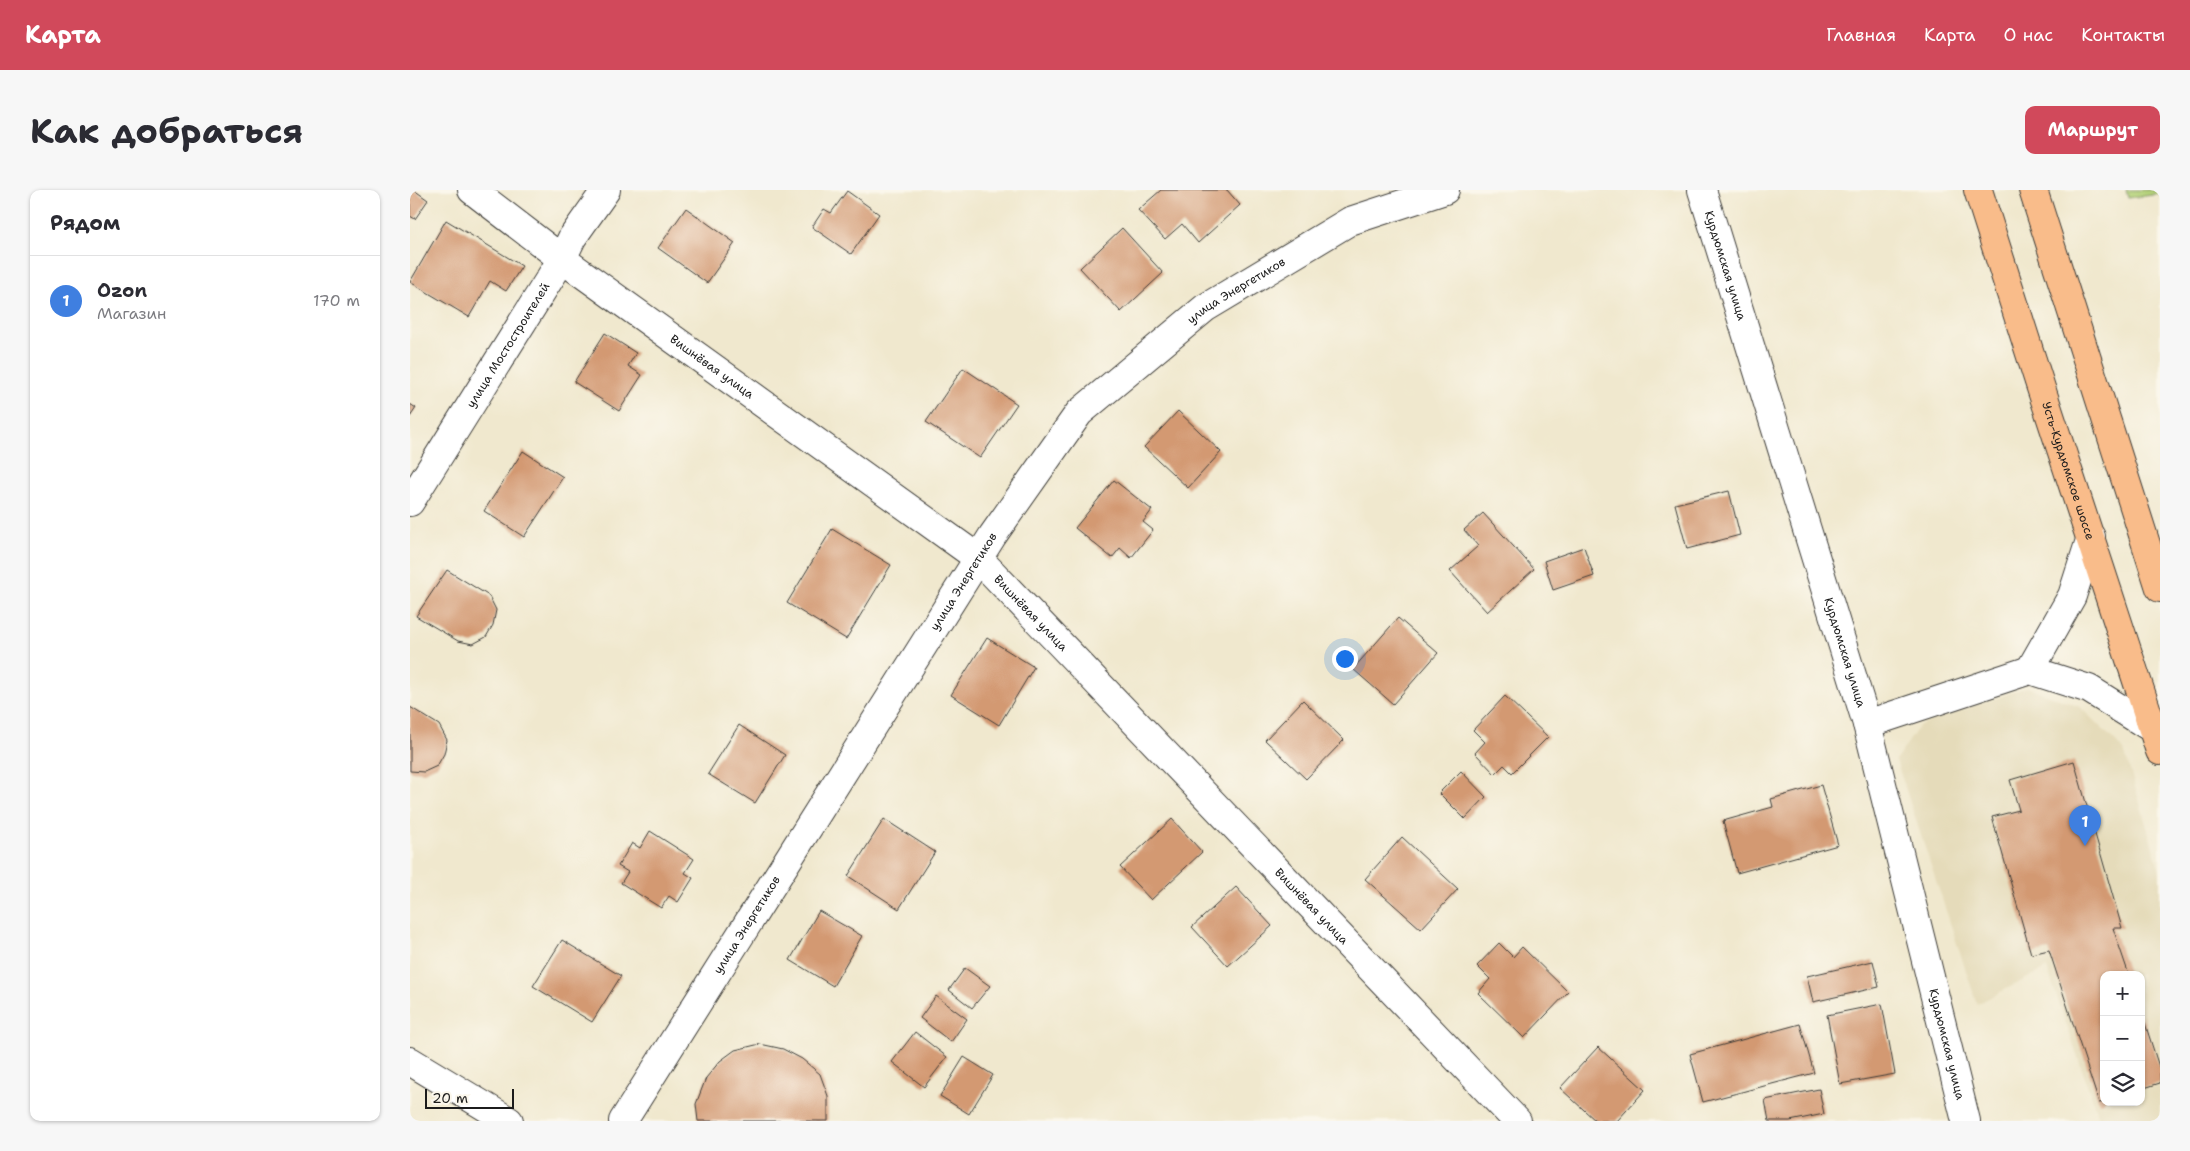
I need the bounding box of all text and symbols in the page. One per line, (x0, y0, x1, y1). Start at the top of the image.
text: Карта (25, 19, 101, 51)
text: Главная (1826, 23, 1896, 47)
text: Карта (1924, 23, 1976, 47)
text: О нас (2004, 23, 2053, 47)
text: Контакты (2081, 23, 2165, 47)
button: Маршрут (2025, 106, 2160, 154)
text: Как добраться (30, 107, 303, 154)
text: Рядом (50, 209, 120, 237)
street label: Курдюмская улица (1701, 209, 1750, 323)
street label: улица Энергетиков (1184, 254, 1288, 328)
text: Ozon (97, 278, 147, 303)
street label: улица Мостостроителей (463, 279, 553, 411)
text: 1 (62, 290, 70, 311)
text: 170 m (313, 290, 360, 311)
text: Магазин (97, 303, 166, 324)
street label: Вишнёвая улица (667, 331, 758, 403)
street label: Усть-Курдюмское шоссе (2038, 400, 2098, 542)
street label: улица Энергетиков (927, 529, 1001, 634)
street label: Вишнёвая улица (990, 572, 1071, 655)
street label: Курдюмская улица (1820, 596, 1870, 710)
your location (1332, 646, 1358, 672)
pin: 1 (2069, 805, 2101, 846)
street label: Вишнёвая улица (1271, 865, 1352, 948)
street label: улица Энергетиков (710, 873, 784, 977)
map controls (2100, 971, 2145, 1106)
button: + (2100, 971, 2145, 1016)
street label: Курдюмская улица (1925, 987, 1969, 1102)
button: − (2100, 1016, 2145, 1061)
button: layers (2100, 1061, 2145, 1106)
scale bar (425, 1086, 514, 1109)
text: 20 m (432, 1089, 468, 1107)

